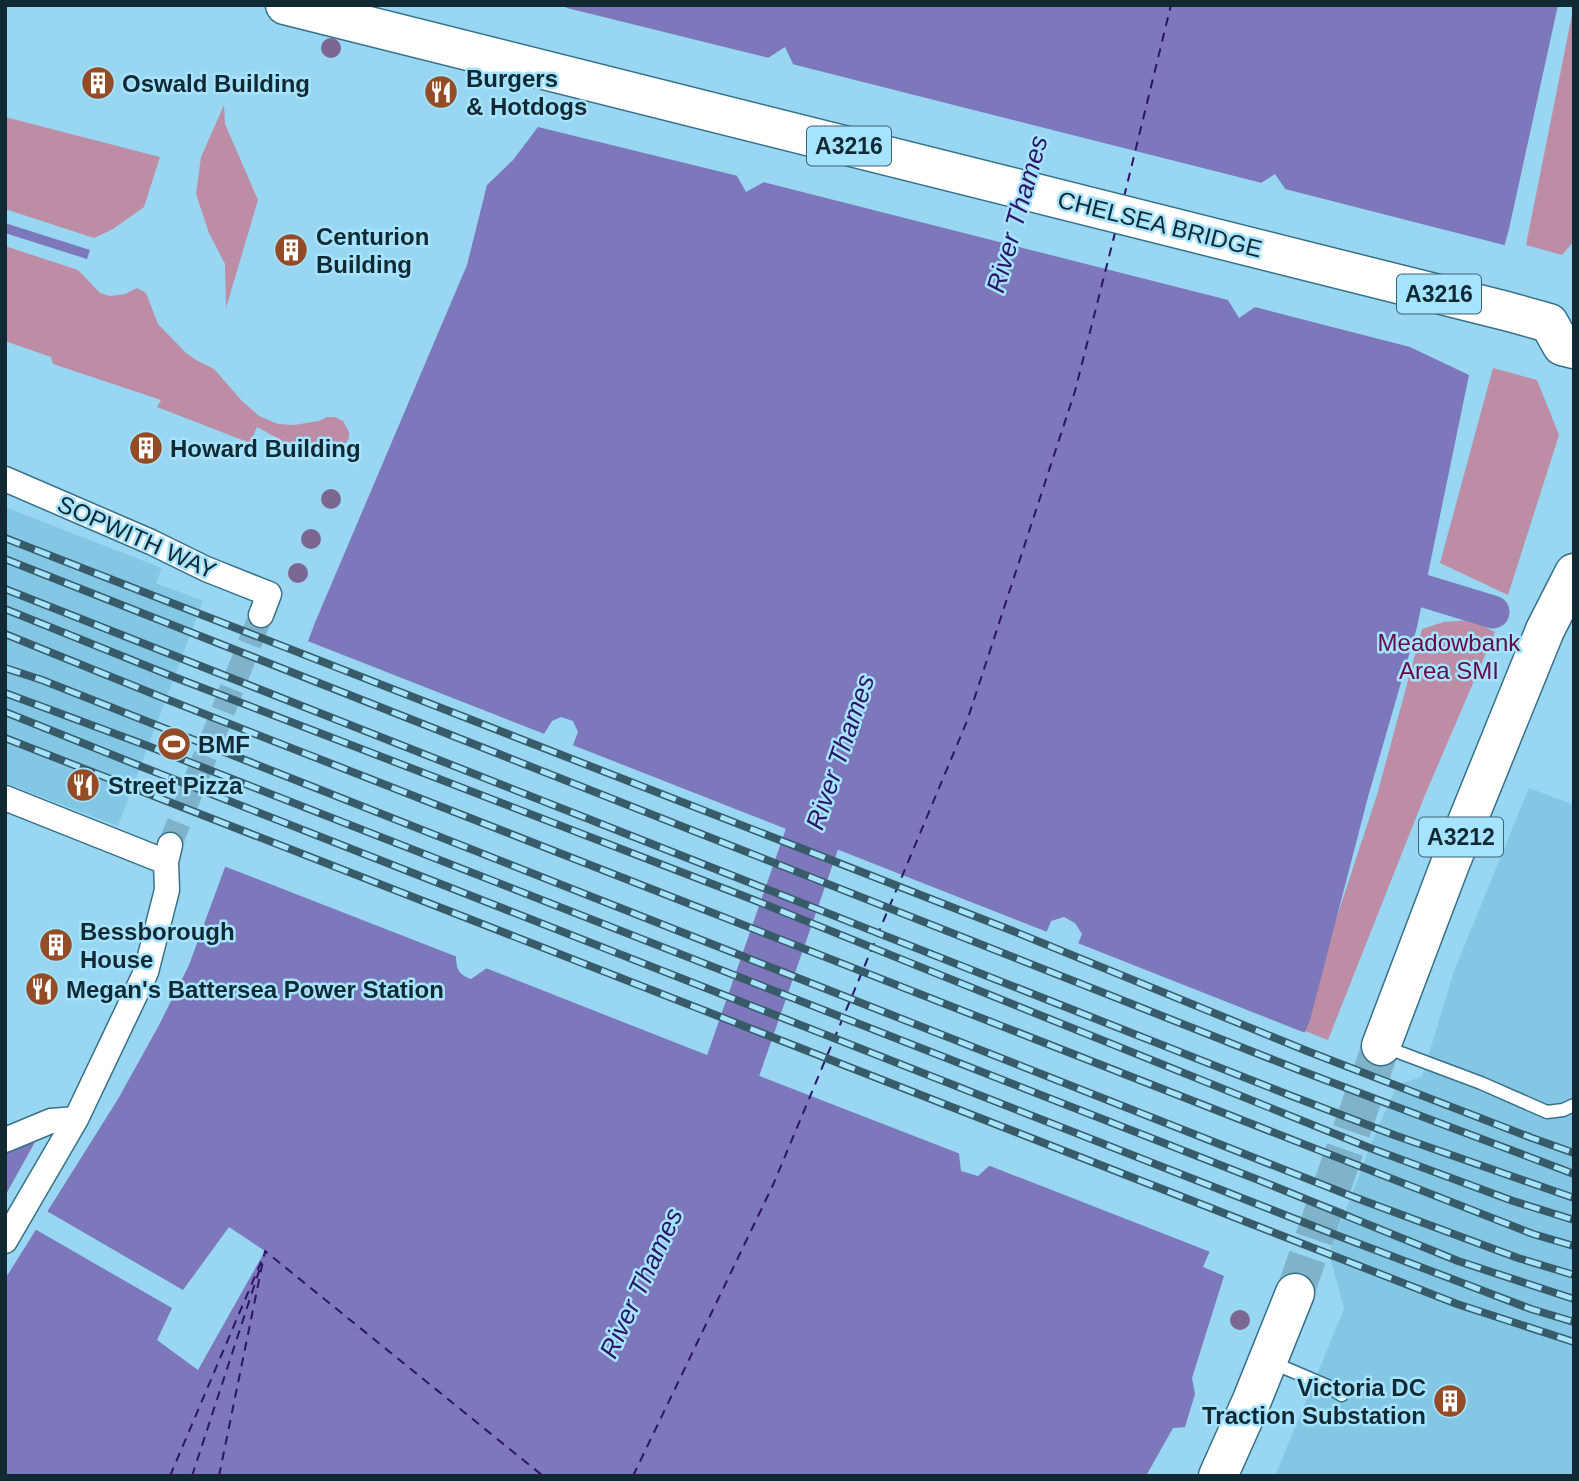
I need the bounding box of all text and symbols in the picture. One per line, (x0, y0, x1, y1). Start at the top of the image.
building icon: Oswald Building (79, 64, 117, 102)
place label: Burgers & Hotdogs (466, 65, 587, 120)
place label: Oswald Building (122, 70, 310, 97)
restaurant icon: Burgers & Hotdogs (422, 73, 460, 111)
road number: A3216 (807, 127, 891, 166)
water label: River Thames (980, 132, 1054, 296)
street label: CHELSEA BRIDGE (1055, 186, 1265, 262)
place label: Centurion Building (316, 223, 429, 278)
building icon: Centurion Building (272, 231, 310, 269)
road number: A3216 (1397, 274, 1481, 314)
building icon: Howard Building (127, 429, 165, 467)
place label: Howard Building (170, 435, 361, 462)
street label: SOPWITH WAY (54, 490, 220, 584)
park label: Meadowbank Area SMI (1378, 629, 1521, 684)
water label: River Thames (799, 671, 881, 833)
sports icon: BMF (155, 725, 193, 763)
place label: BMF (198, 731, 250, 758)
restaurant icon: Street Pizza (64, 766, 102, 804)
place label: Street Pizza (108, 772, 243, 799)
road number: A3212 (1419, 818, 1503, 856)
place label: Bessborough House (80, 918, 235, 973)
building icon: Bessborough House (37, 926, 75, 964)
restaurant icon: Megan's Battersea Power Station (23, 970, 61, 1008)
place label: Megan's Battersea Power Station (66, 976, 444, 1003)
water label: River Thames (593, 1203, 689, 1363)
place label: Victoria DC Traction Substation (1202, 1374, 1426, 1429)
building icon: Victoria DC Traction Substation (1431, 1382, 1469, 1420)

